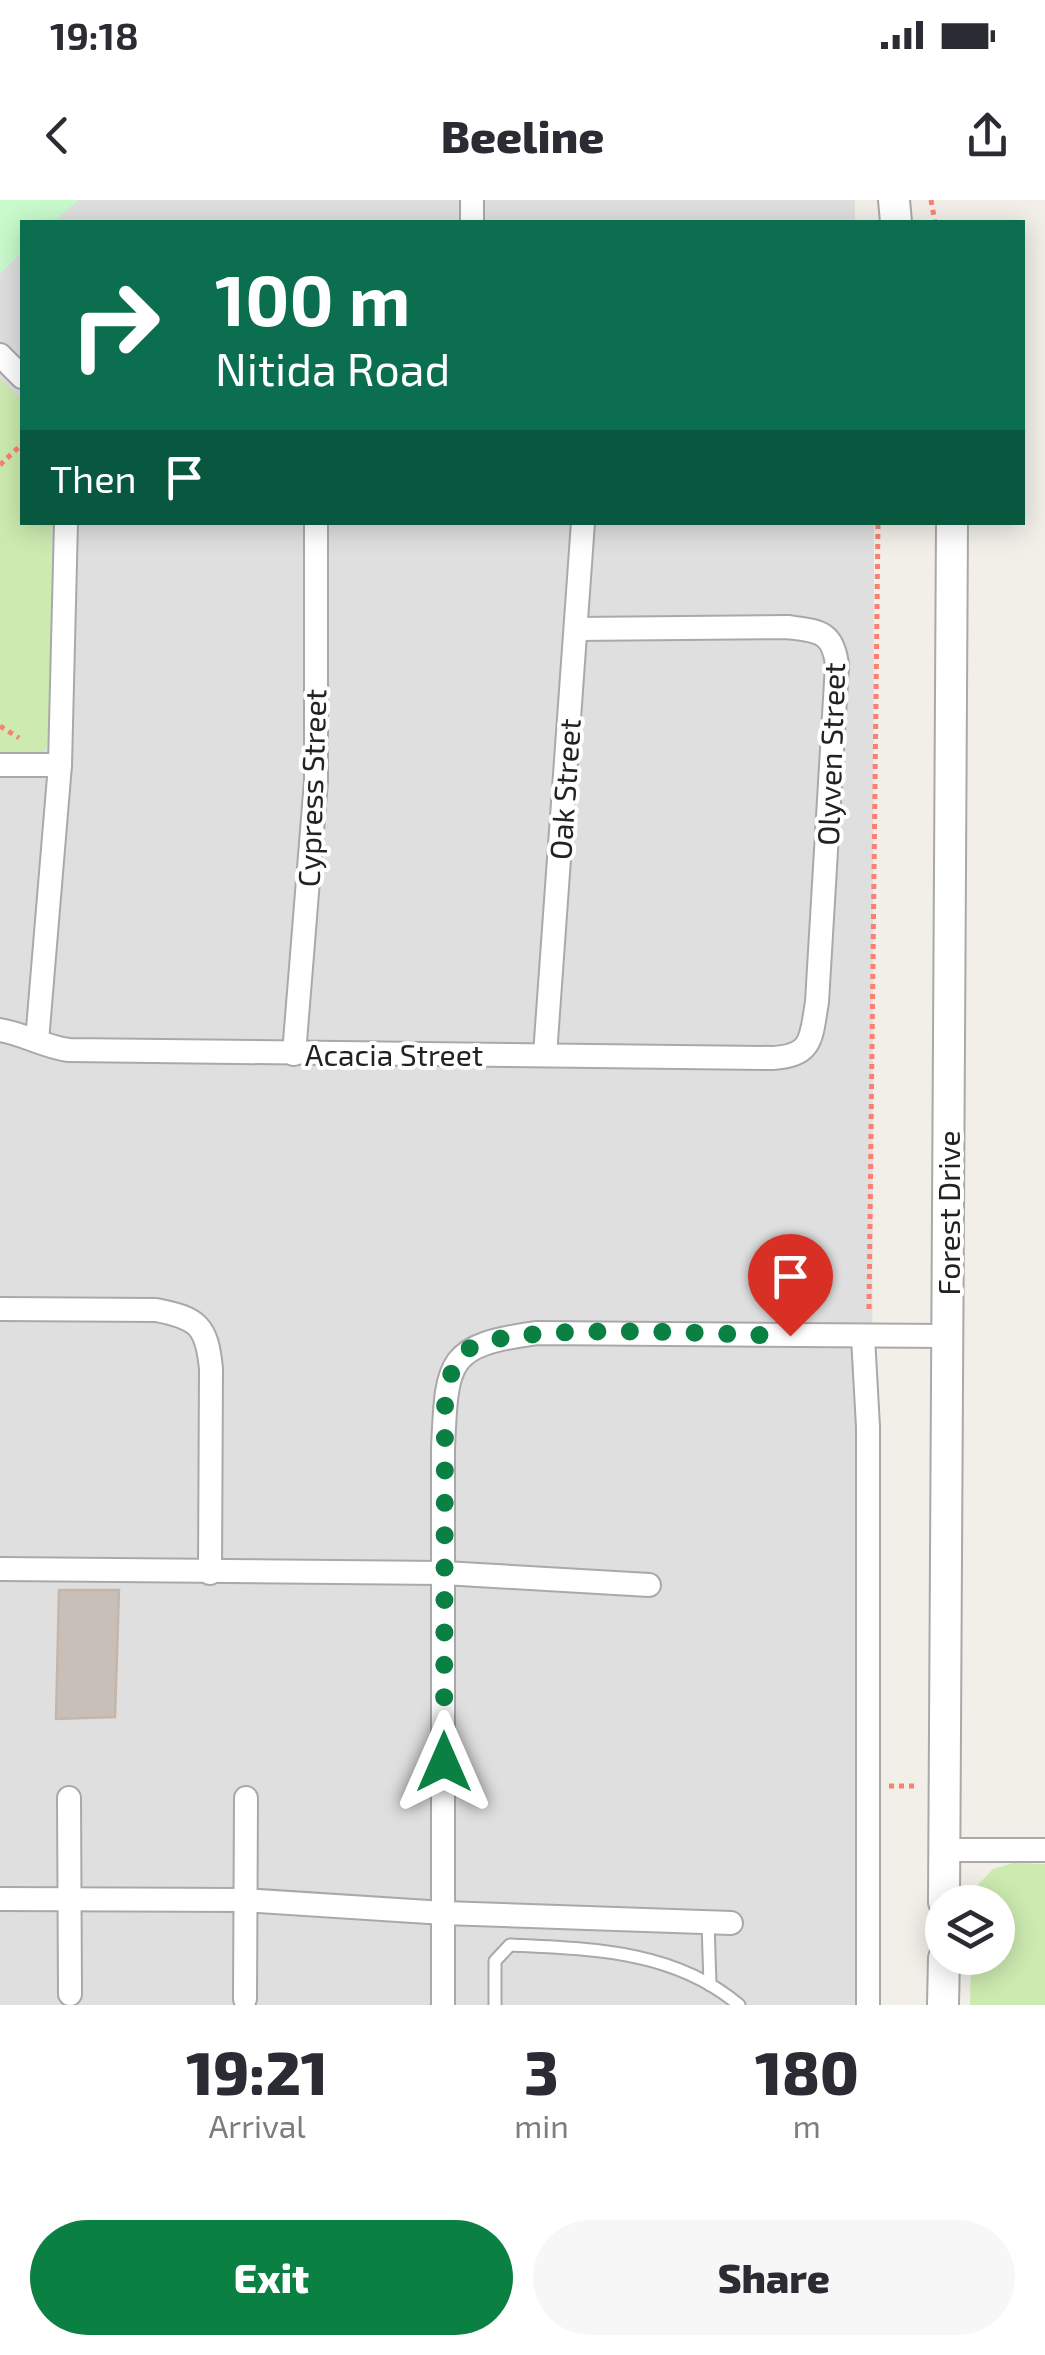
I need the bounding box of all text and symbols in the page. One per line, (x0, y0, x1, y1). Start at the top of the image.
text: 19:18 (50, 12, 139, 58)
icon: back (30, 108, 85, 163)
text: Beeline (441, 108, 604, 162)
icon: share (960, 108, 1015, 163)
text: 100 m (215, 256, 410, 340)
icon: right (50, 260, 180, 390)
text: Nitida Road (215, 341, 450, 395)
icon: arrive (157, 450, 212, 505)
text: Then (50, 455, 137, 501)
street label: Olyven Street (809, 662, 851, 846)
street label: Cypress Street (290, 688, 332, 888)
street label: Oak Street (541, 717, 587, 861)
street label: Acacia Street (305, 1036, 483, 1072)
street label: Forest Drive (930, 1130, 966, 1296)
pin (748, 1234, 833, 1337)
icon: arrive (763, 1249, 818, 1304)
position arrow (392, 1710, 496, 1814)
map controls (925, 1885, 1015, 1975)
button: layers (925, 1885, 1015, 1975)
text: 19:21 (186, 2035, 328, 2107)
text: 3 (524, 2035, 559, 2107)
text: 180 (755, 2035, 859, 2107)
text: Arrival (208, 2106, 306, 2144)
text: min (514, 2106, 569, 2144)
text: m (793, 2106, 821, 2144)
button: Exit (30, 2220, 513, 2335)
button: Share (533, 2220, 1015, 2335)

